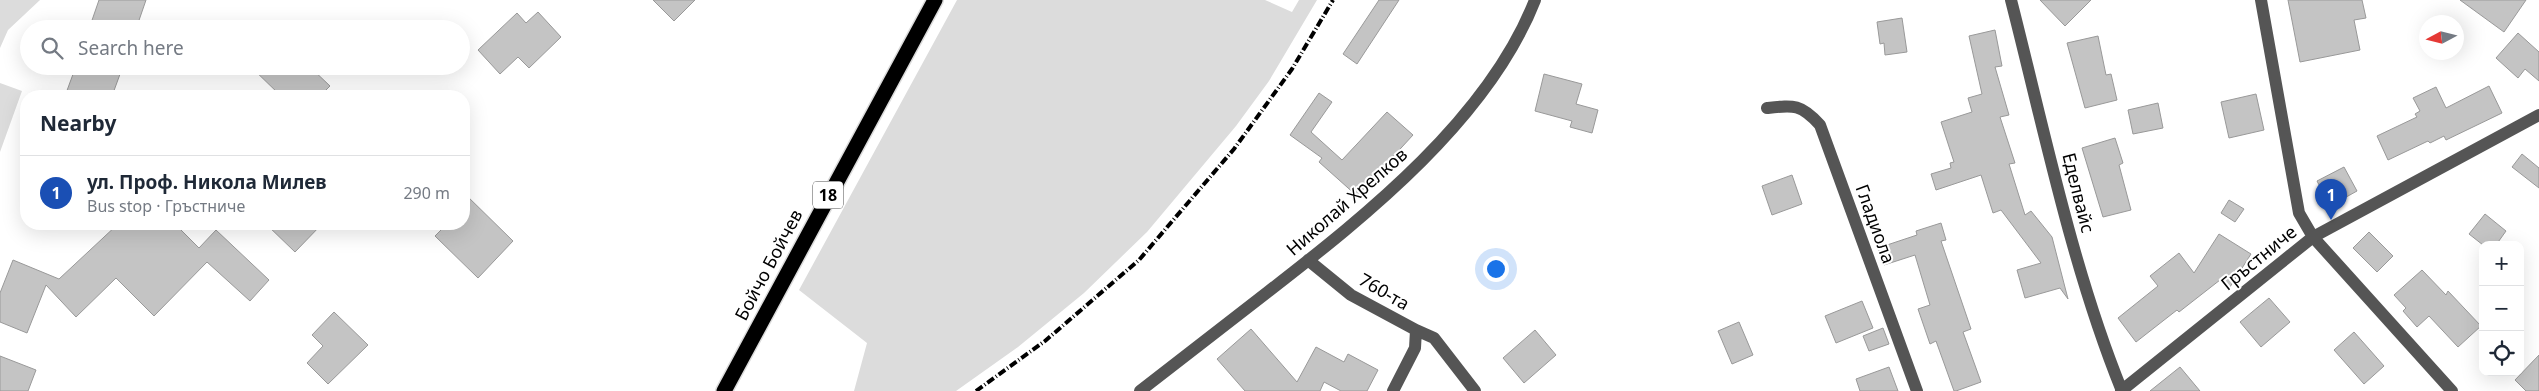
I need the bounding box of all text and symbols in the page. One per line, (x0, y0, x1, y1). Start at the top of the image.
north arrow (2419, 15, 2464, 60)
search box (20, 20, 470, 75)
icon: search (38, 34, 66, 62)
text: Search here (78, 35, 184, 61)
text: Nearby (40, 109, 116, 137)
street label: Николай Хрелков (1281, 142, 1412, 260)
street label: Еделвайс (2057, 150, 2101, 235)
text: ул. Проф. Никола Милев (87, 169, 327, 195)
pin: 1 (2315, 179, 2347, 220)
street label: Гладиола (1851, 181, 1901, 267)
text: 1 (51, 182, 61, 204)
text: 290 m (403, 182, 450, 204)
road number: 18 (813, 182, 843, 208)
text: Bus stop · Гръстниче (87, 195, 245, 217)
street label: Бойчо Бойчев (729, 205, 807, 324)
street label: Гръстниче (2216, 219, 2301, 295)
map controls (2479, 241, 2524, 376)
button: + (2479, 241, 2524, 286)
your location (1483, 256, 1509, 282)
street label: 760-та (1355, 267, 1414, 315)
button: − (2479, 286, 2524, 331)
button: locate (2479, 331, 2524, 376)

